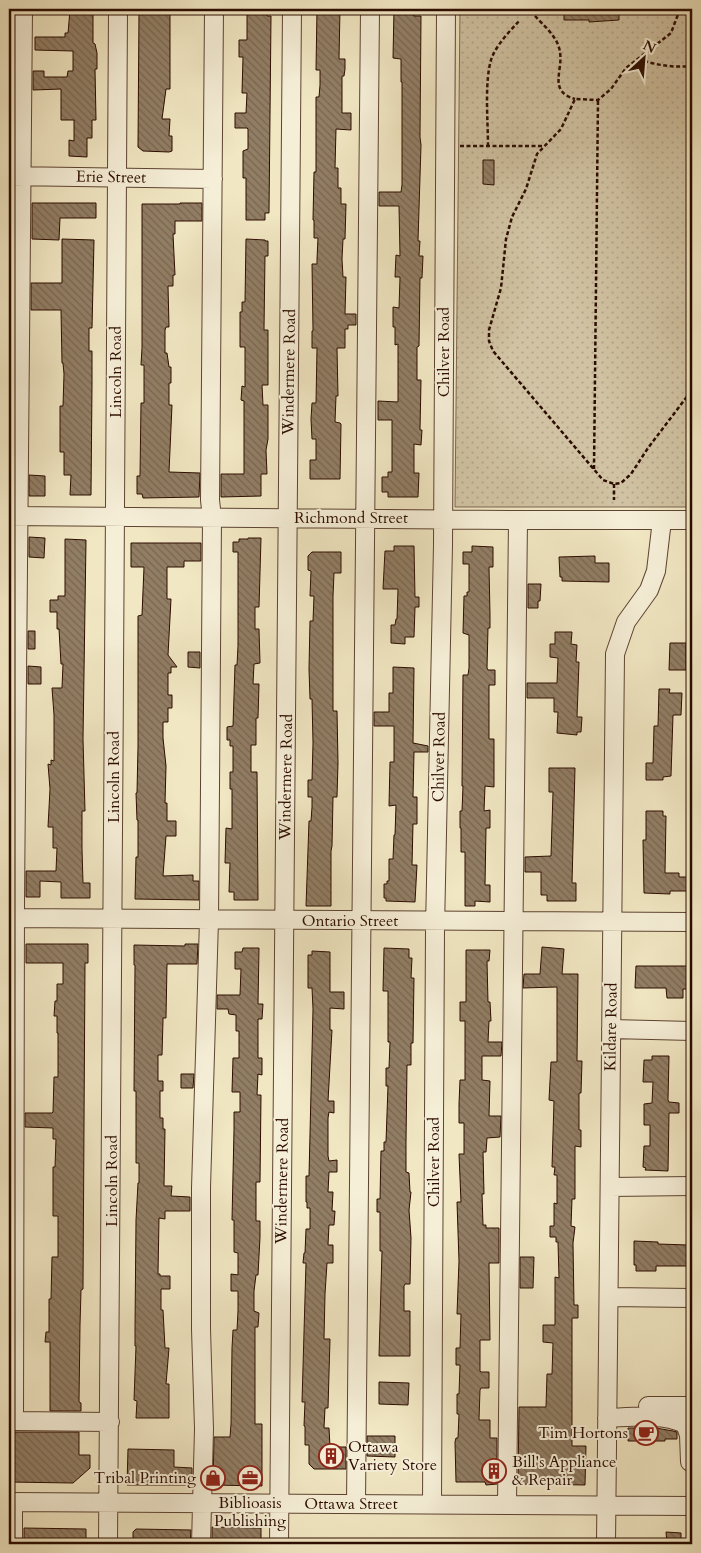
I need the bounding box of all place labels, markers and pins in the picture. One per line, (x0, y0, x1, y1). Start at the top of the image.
cafe icon: Tim Hortons (633, 1420, 659, 1446)
place label: Tim Hortons (538, 1422, 628, 1444)
place label: Ottawa Variety Store (348, 1436, 437, 1476)
building icon: Ottawa Variety Store (318, 1443, 344, 1469)
place label: Bill's Appliance & Repair (512, 1451, 616, 1491)
building icon: Bill's Appliance & Repair (481, 1458, 507, 1484)
shop icon: Tribal Printing (200, 1465, 226, 1491)
office icon: Biblioasis Publishing (237, 1465, 263, 1491)
place label: Tribal Printing (94, 1467, 196, 1489)
place label: Biblioasis Publishing (214, 1492, 286, 1532)

